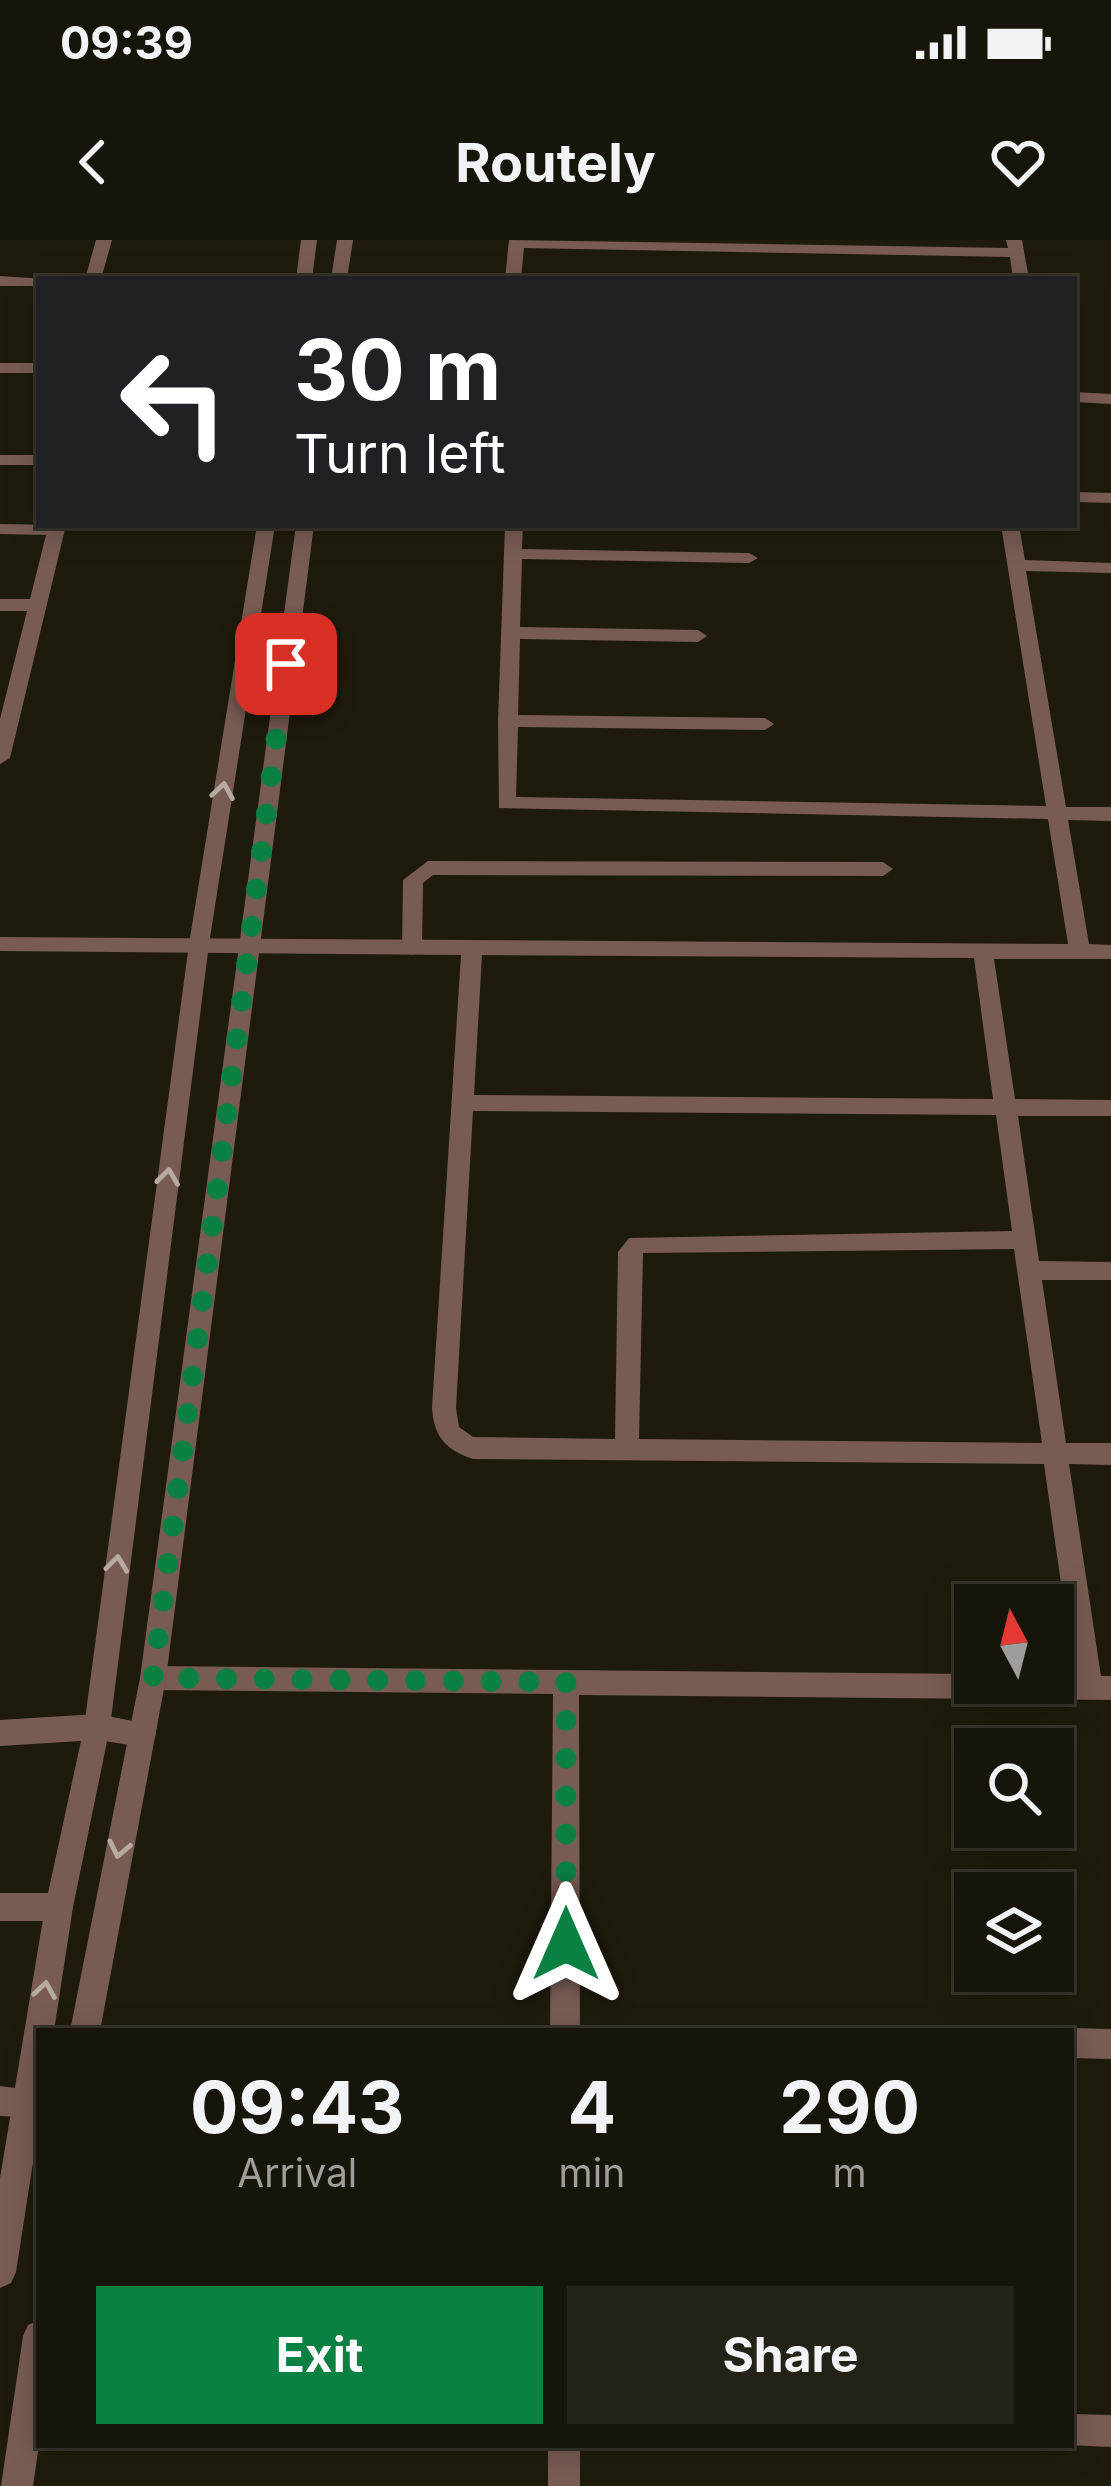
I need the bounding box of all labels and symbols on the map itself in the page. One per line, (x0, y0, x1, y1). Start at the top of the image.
pin (235, 613, 337, 715)
one-way arrow (209, 782, 235, 801)
one-way arrow (154, 1168, 180, 1187)
one-way arrow (103, 1554, 129, 1574)
north arrow (954, 1584, 1074, 1704)
one-way arrow (107, 1838, 133, 1858)
position arrow (503, 1881, 629, 2007)
one-way arrow (32, 1980, 57, 2000)

